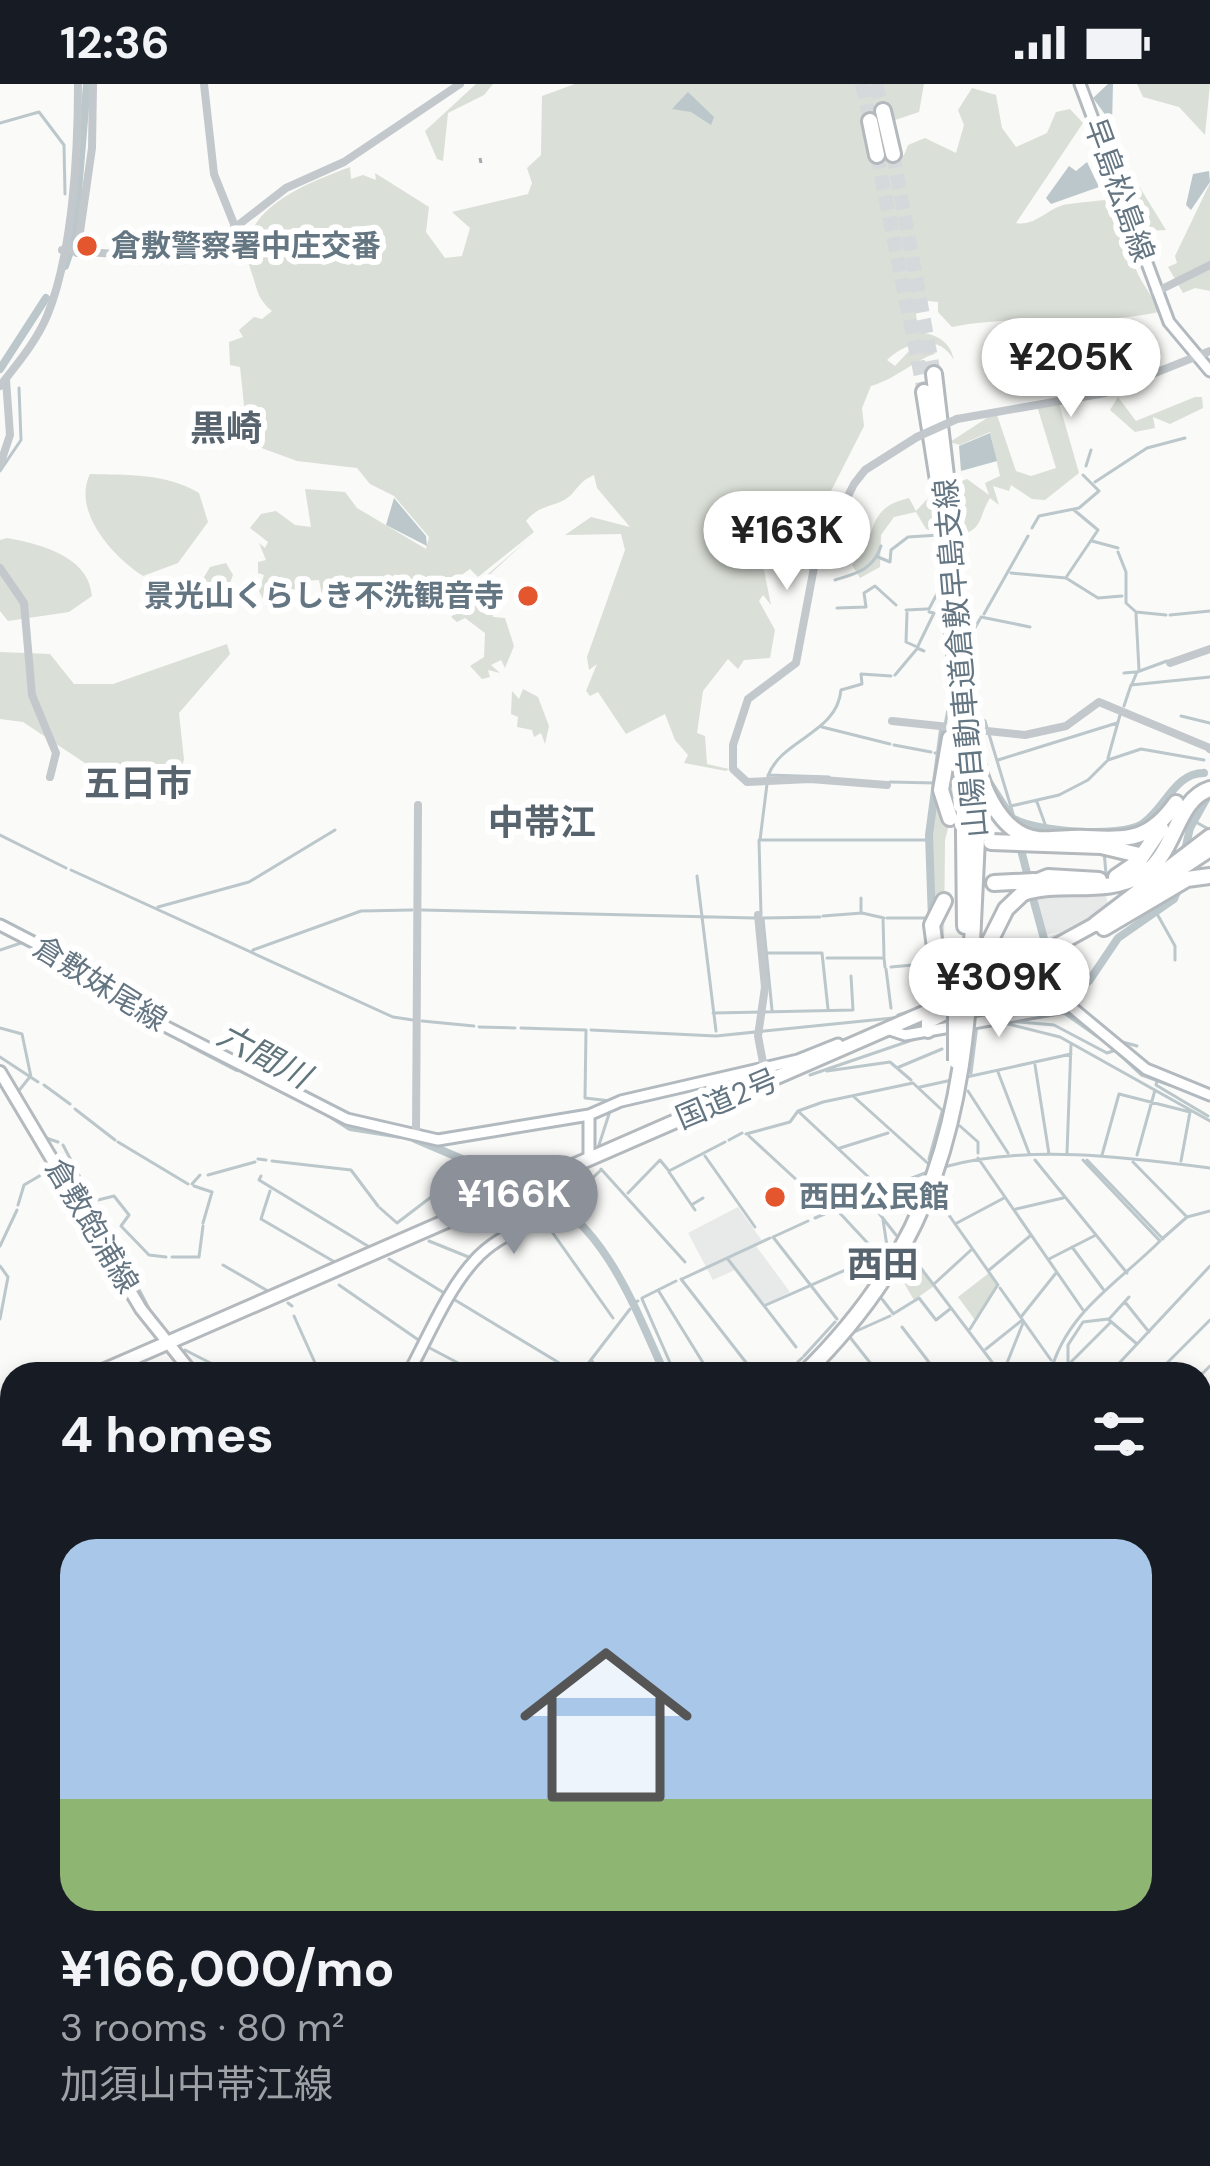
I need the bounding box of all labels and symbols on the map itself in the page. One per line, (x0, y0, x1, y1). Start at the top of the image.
street label: 早島松島線 (1075, 113, 1163, 267)
place label: 倉敷警察署中庄交番 (111, 226, 381, 265)
marker: 倉敷警察署中庄交番 (74, 233, 100, 259)
pin: ¥205K (987, 318, 1155, 420)
district label: 黒崎 (190, 405, 262, 452)
street label: 山陽自動車道倉敷早島支線 (925, 477, 996, 839)
pin: ¥163K (703, 491, 871, 593)
place label: 景光山くらしき不洗観音寺 (144, 576, 504, 615)
marker: 景光山くらしき不洗観音寺 (515, 583, 541, 609)
district label: 五日市 (84, 760, 192, 807)
district label: 中帯江 (488, 799, 596, 846)
street label: 倉敷妹尾線 (26, 927, 174, 1040)
pin: ¥309K (915, 938, 1083, 1040)
water label: 六間川 (210, 1013, 320, 1099)
street label: 国道2号 (670, 1060, 784, 1137)
street label: 倉敷飽浦線 (37, 1151, 148, 1300)
pin: ¥166K (430, 1155, 598, 1257)
place label: 西田公民館 (799, 1177, 949, 1216)
marker: 西田公民館 (762, 1184, 788, 1210)
district label: 西田 (847, 1241, 919, 1288)

